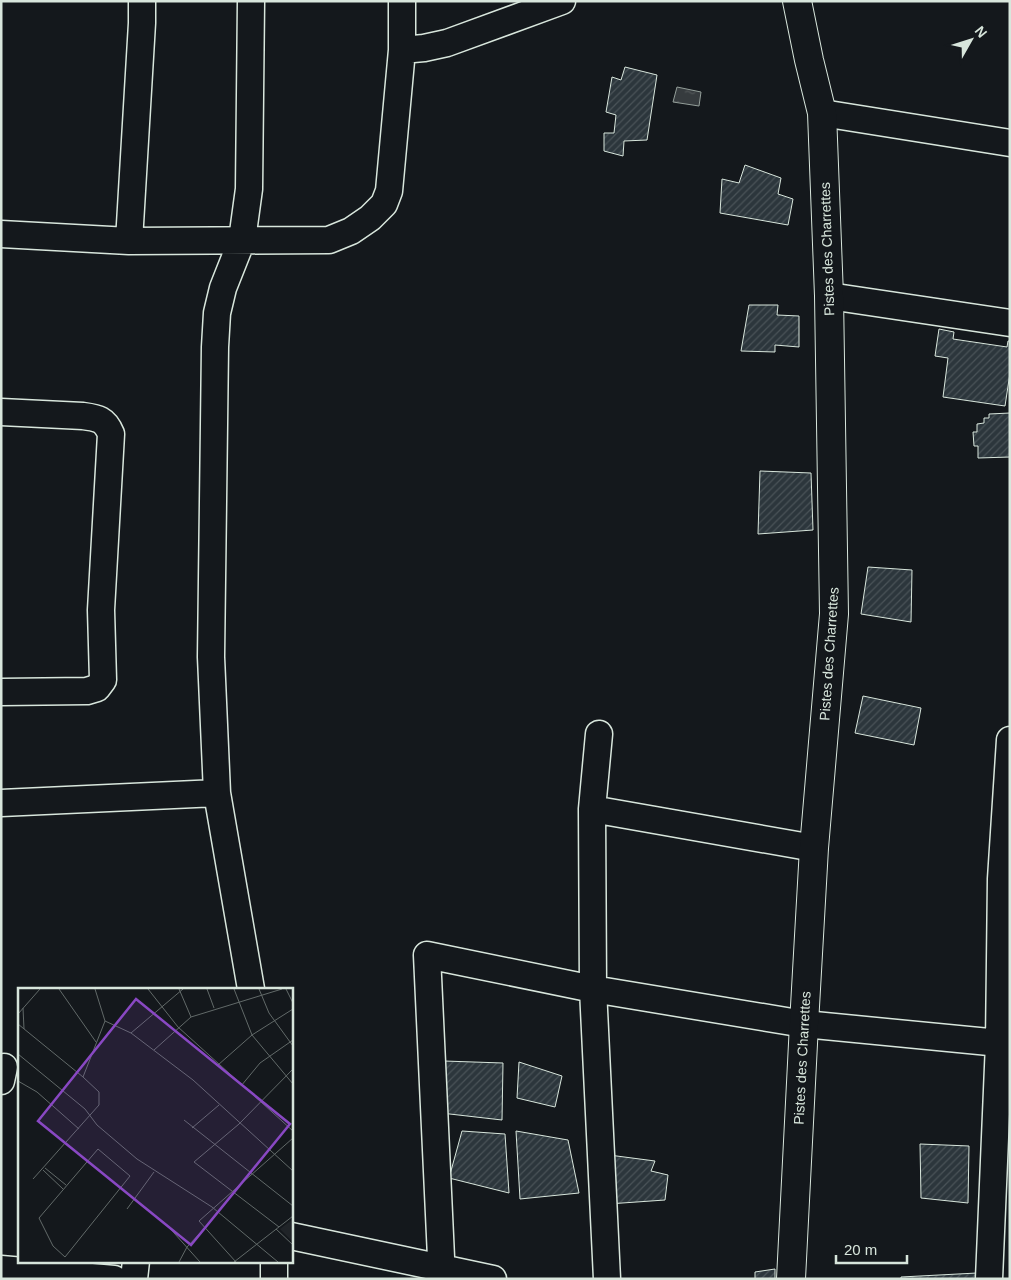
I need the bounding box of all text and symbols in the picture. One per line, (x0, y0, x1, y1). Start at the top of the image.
north arrow (946, 15, 996, 65)
text: N (972, 23, 991, 41)
street label: Pistes des Charrettes (817, 182, 837, 316)
street label: Pistes des Charrettes (816, 587, 842, 721)
inset map (18, 988, 292, 1262)
street label: Pistes des Charrettes (791, 991, 813, 1125)
scale bar (836, 1232, 907, 1264)
text: 20 m (844, 1241, 877, 1258)

